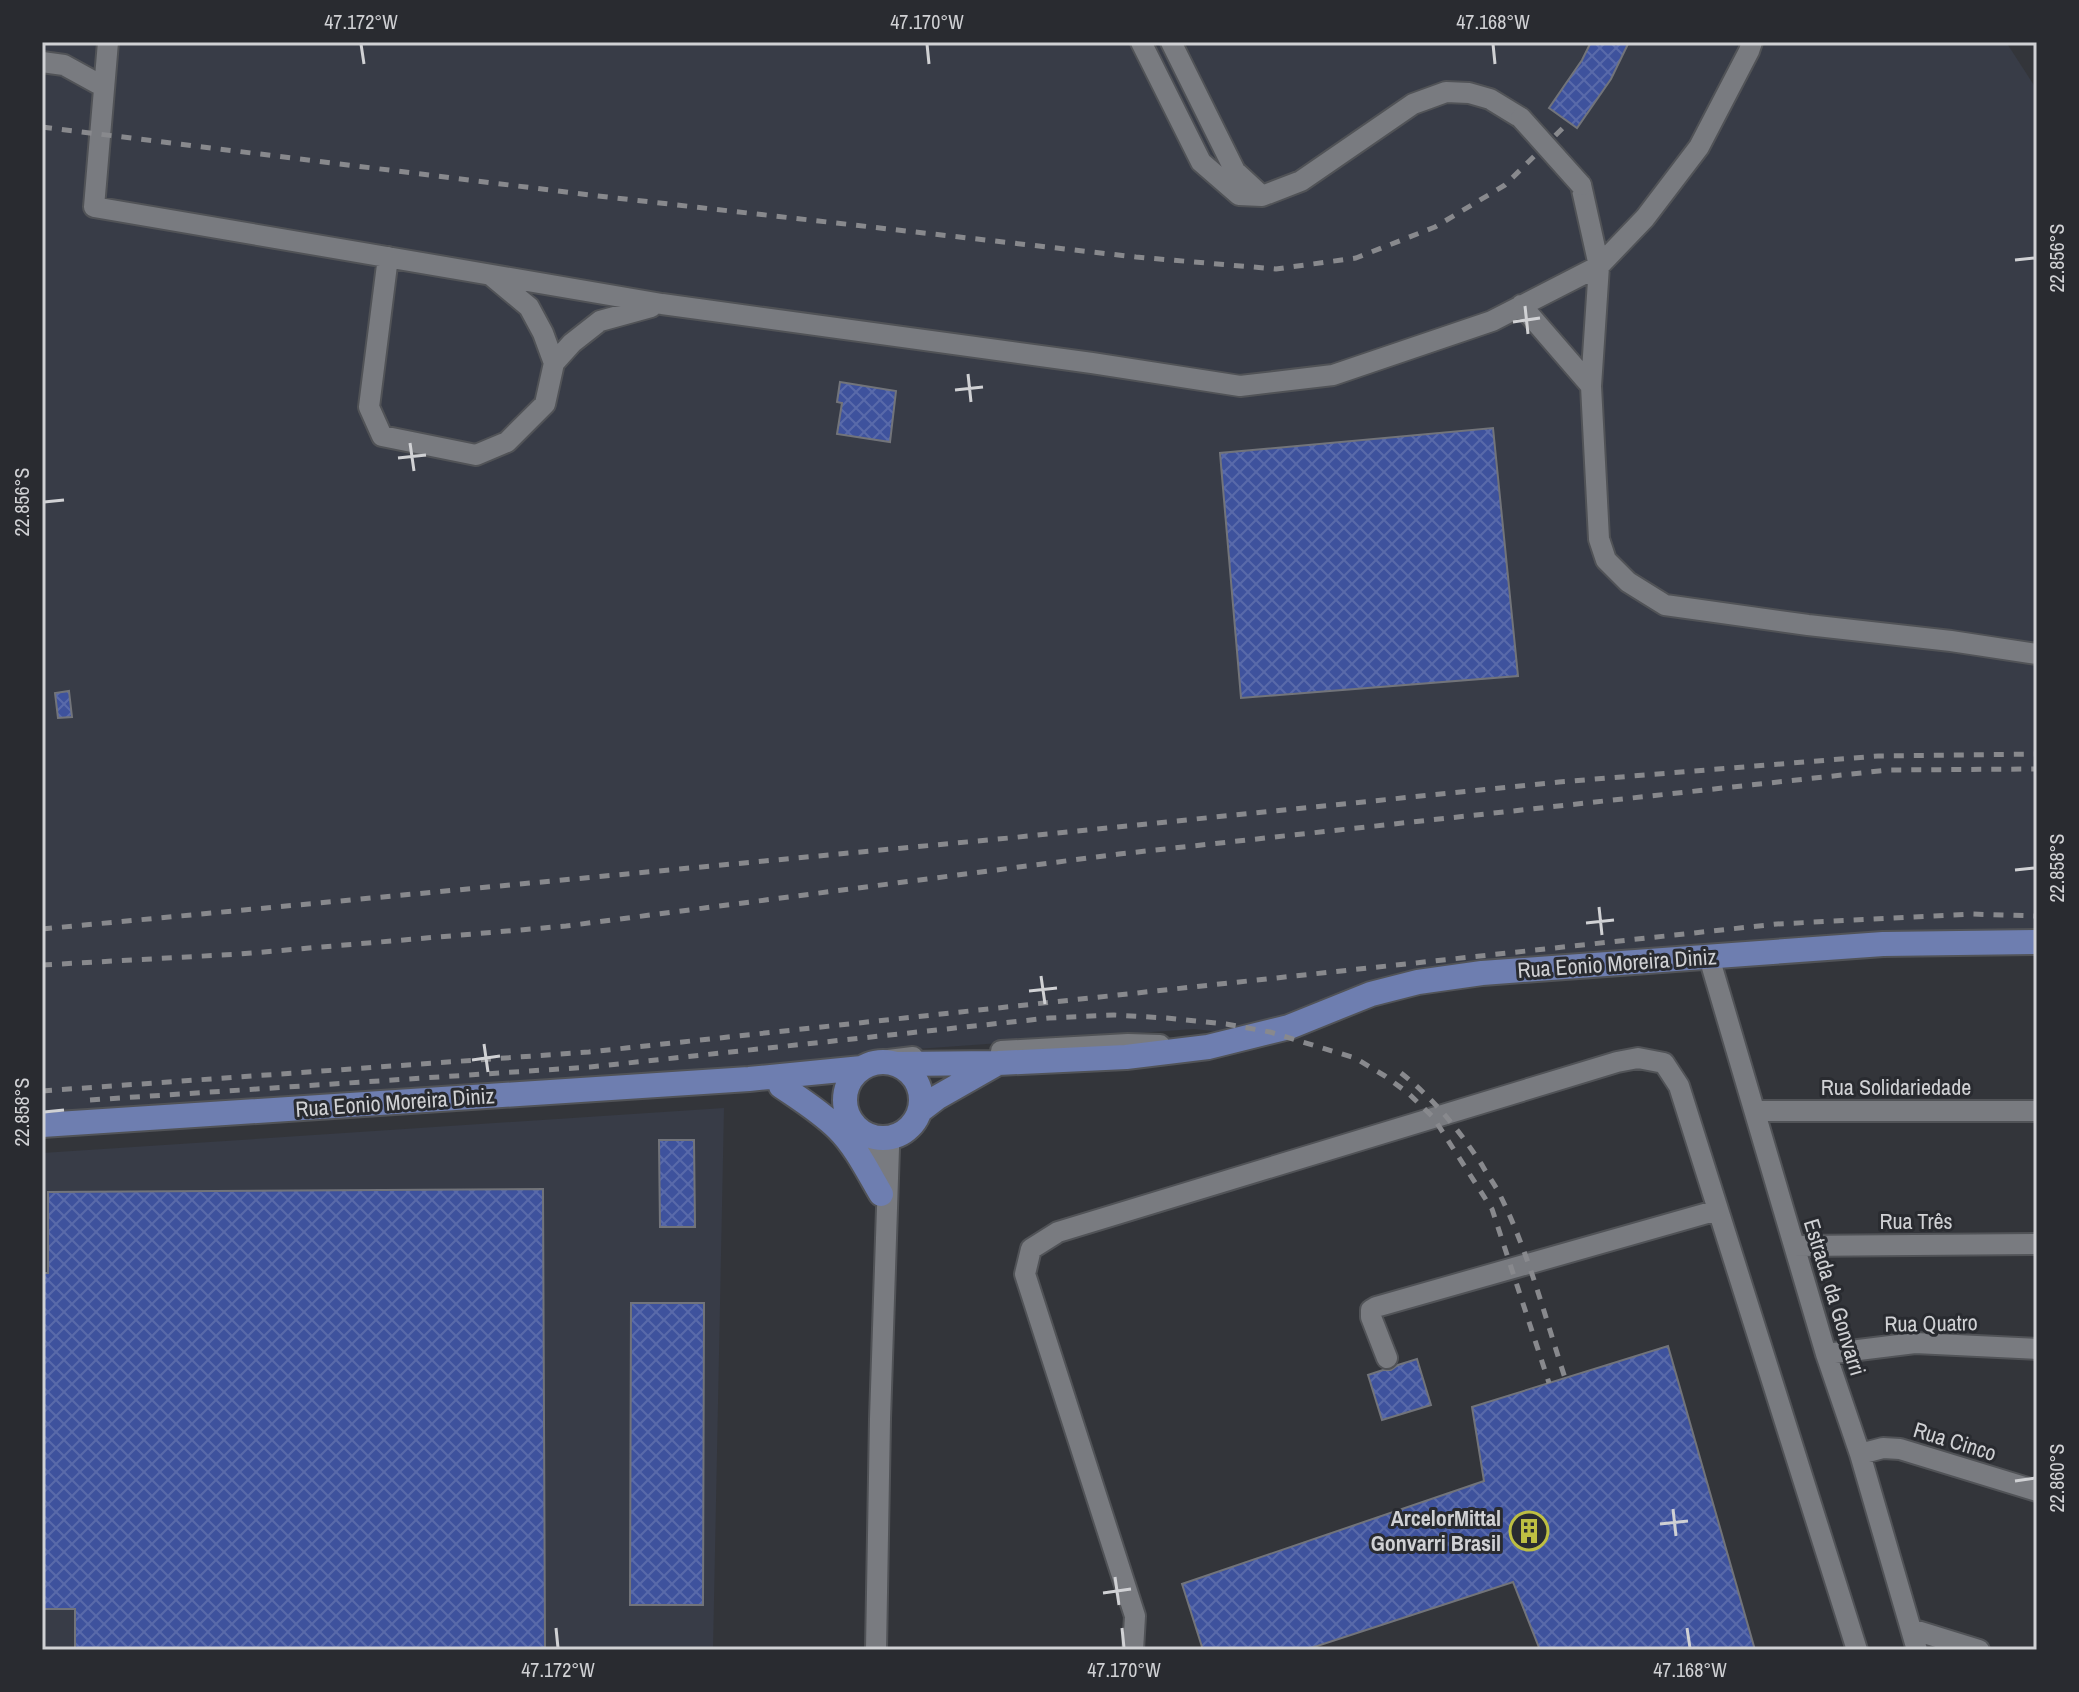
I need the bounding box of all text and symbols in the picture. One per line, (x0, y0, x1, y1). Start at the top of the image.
text: 47.172°W (324, 8, 398, 35)
text: 47.170°W (890, 8, 964, 35)
text: 47.168°W (1456, 8, 1530, 35)
text: 22.856°S (2043, 223, 2070, 293)
text: 22.856°S (8, 467, 35, 537)
text: 22.858°S (2043, 833, 2070, 903)
street label: Rua Eonio Moreira Diniz (1516, 941, 1718, 985)
street label: Rua Solidariedade (1821, 1072, 1971, 1102)
text: 22.858°S (8, 1077, 35, 1147)
street label: Rua Eonio Moreira Diniz (294, 1080, 496, 1124)
street label: Rua Três (1879, 1206, 1953, 1236)
street label: Estrada da Gonvarri (1797, 1215, 1873, 1379)
street label: Rua Quatro (1884, 1307, 1978, 1339)
street label: Rua Cinco (1910, 1414, 2000, 1468)
text: 22.860°S (2043, 1443, 2070, 1513)
place label: ArcelorMittal Gonvarri Brasil (1371, 1503, 1501, 1558)
building icon: ArcelorMittal Gonvarri Brasil (1508, 1510, 1550, 1552)
text: 47.172°W (521, 1656, 595, 1683)
text: 47.170°W (1087, 1656, 1161, 1683)
text: 47.168°W (1653, 1656, 1727, 1683)

